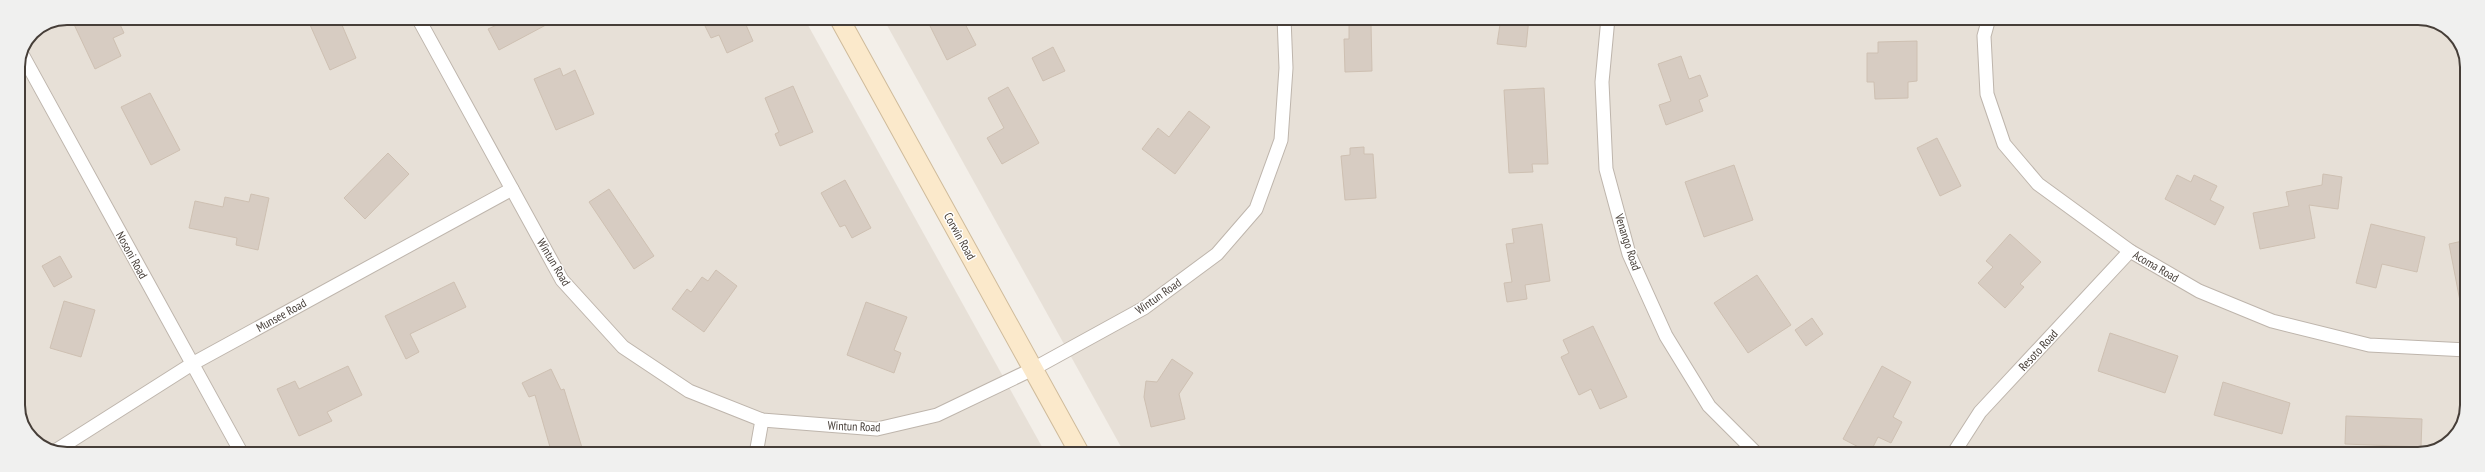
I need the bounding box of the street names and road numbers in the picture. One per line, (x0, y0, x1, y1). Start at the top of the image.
street label: Corwin Road (941, 210, 979, 262)
street label: Venango Road (1611, 211, 1644, 272)
street label: Nosoni Road (113, 229, 151, 281)
street label: Wintun Road (534, 236, 574, 288)
street label: Acoma Road (2130, 247, 2182, 285)
street label: Wintun Road (1132, 275, 1184, 317)
street label: Munsee Road (253, 295, 309, 335)
street label: Resoto Road (2015, 326, 2061, 374)
street label: Wintun Road (827, 418, 881, 434)

